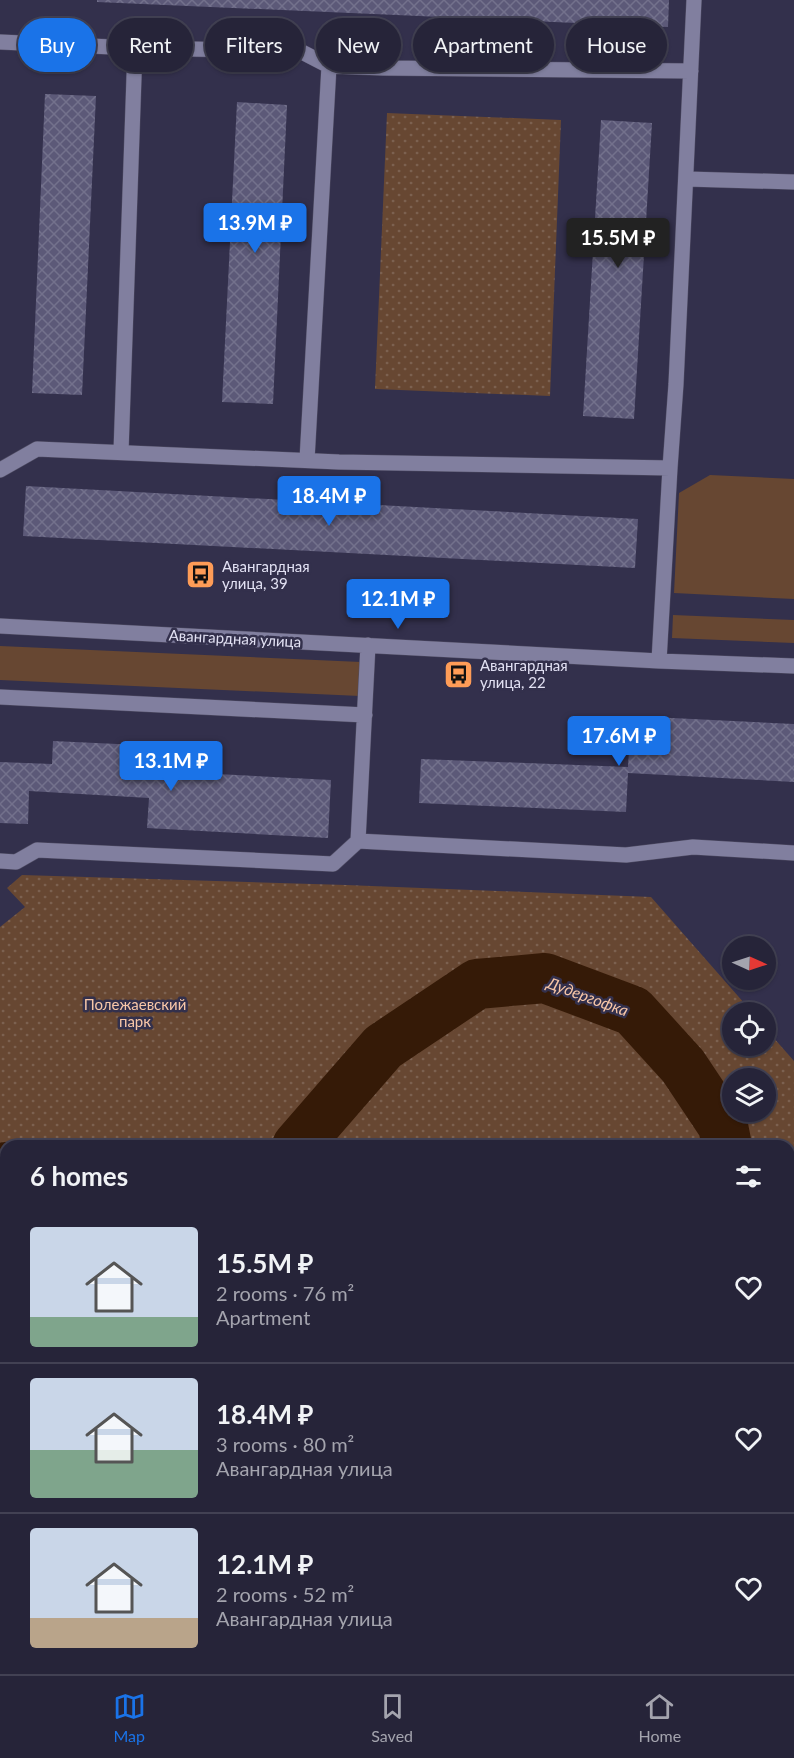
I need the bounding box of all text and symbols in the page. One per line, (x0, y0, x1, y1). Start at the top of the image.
chip: Buy (18, 18, 96, 72)
chip: Rent (108, 18, 193, 72)
chip: Filters (205, 18, 304, 72)
chip: New (316, 18, 401, 72)
chip: Apartment (413, 18, 554, 72)
chip: House (566, 18, 667, 72)
pin: 13.9M ₽ (200, 203, 310, 254)
text: 13.9M ₽ (218, 210, 292, 234)
pin: 15.5M ₽ (563, 218, 673, 269)
text: 15.5M ₽ (581, 225, 655, 249)
pin: 18.4M ₽ (274, 476, 384, 527)
text: 18.4M ₽ (292, 483, 366, 507)
place label: Авангардная улица, 39 (222, 557, 310, 592)
bus stop icon: Авангардная улица, 39 (185, 559, 217, 591)
pin: 12.1M ₽ (343, 579, 453, 630)
text: 12.1M ₽ (361, 586, 435, 610)
street label: Авангардная улица (168, 626, 302, 650)
place label: Авангардная улица, 22 (480, 656, 568, 691)
bus stop icon: Авангардная улица, 22 (443, 658, 475, 690)
pin: 17.6M ₽ (564, 716, 674, 767)
text: 17.6M ₽ (582, 723, 656, 747)
pin: 13.1M ₽ (116, 741, 226, 792)
text: 13.1M ₽ (134, 748, 208, 772)
north arrow (722, 936, 776, 990)
map controls (722, 936, 776, 1122)
water label: Дудергофка (544, 972, 631, 1019)
park label: Полежаевский парк (84, 995, 186, 1030)
button: locate (722, 1002, 776, 1056)
button: layers (722, 1068, 776, 1122)
text: 6 homes (30, 1160, 128, 1192)
icon: filters (732, 1160, 765, 1193)
text: 15.5M ₽ (216, 1247, 313, 1279)
icon: home (78, 1251, 150, 1323)
icon: heart (732, 1271, 765, 1304)
text: 2 rooms · 76 m² (216, 1281, 354, 1305)
text: Apartment (216, 1305, 310, 1329)
text: 18.4M ₽ (216, 1398, 313, 1430)
icon: home (78, 1402, 150, 1474)
icon: heart (732, 1422, 765, 1455)
text: 3 rooms · 80 m² (216, 1432, 354, 1456)
text: Авангардная улица (216, 1456, 393, 1480)
text: 12.1M ₽ (216, 1548, 313, 1580)
icon: home (78, 1552, 150, 1624)
icon: heart (732, 1572, 765, 1605)
text: 2 rooms · 52 m² (216, 1582, 354, 1606)
text: Авангардная улица (216, 1606, 393, 1630)
tab: Map (113, 1690, 146, 1745)
tab: Saved (371, 1690, 413, 1745)
tab: Home (639, 1690, 681, 1745)

